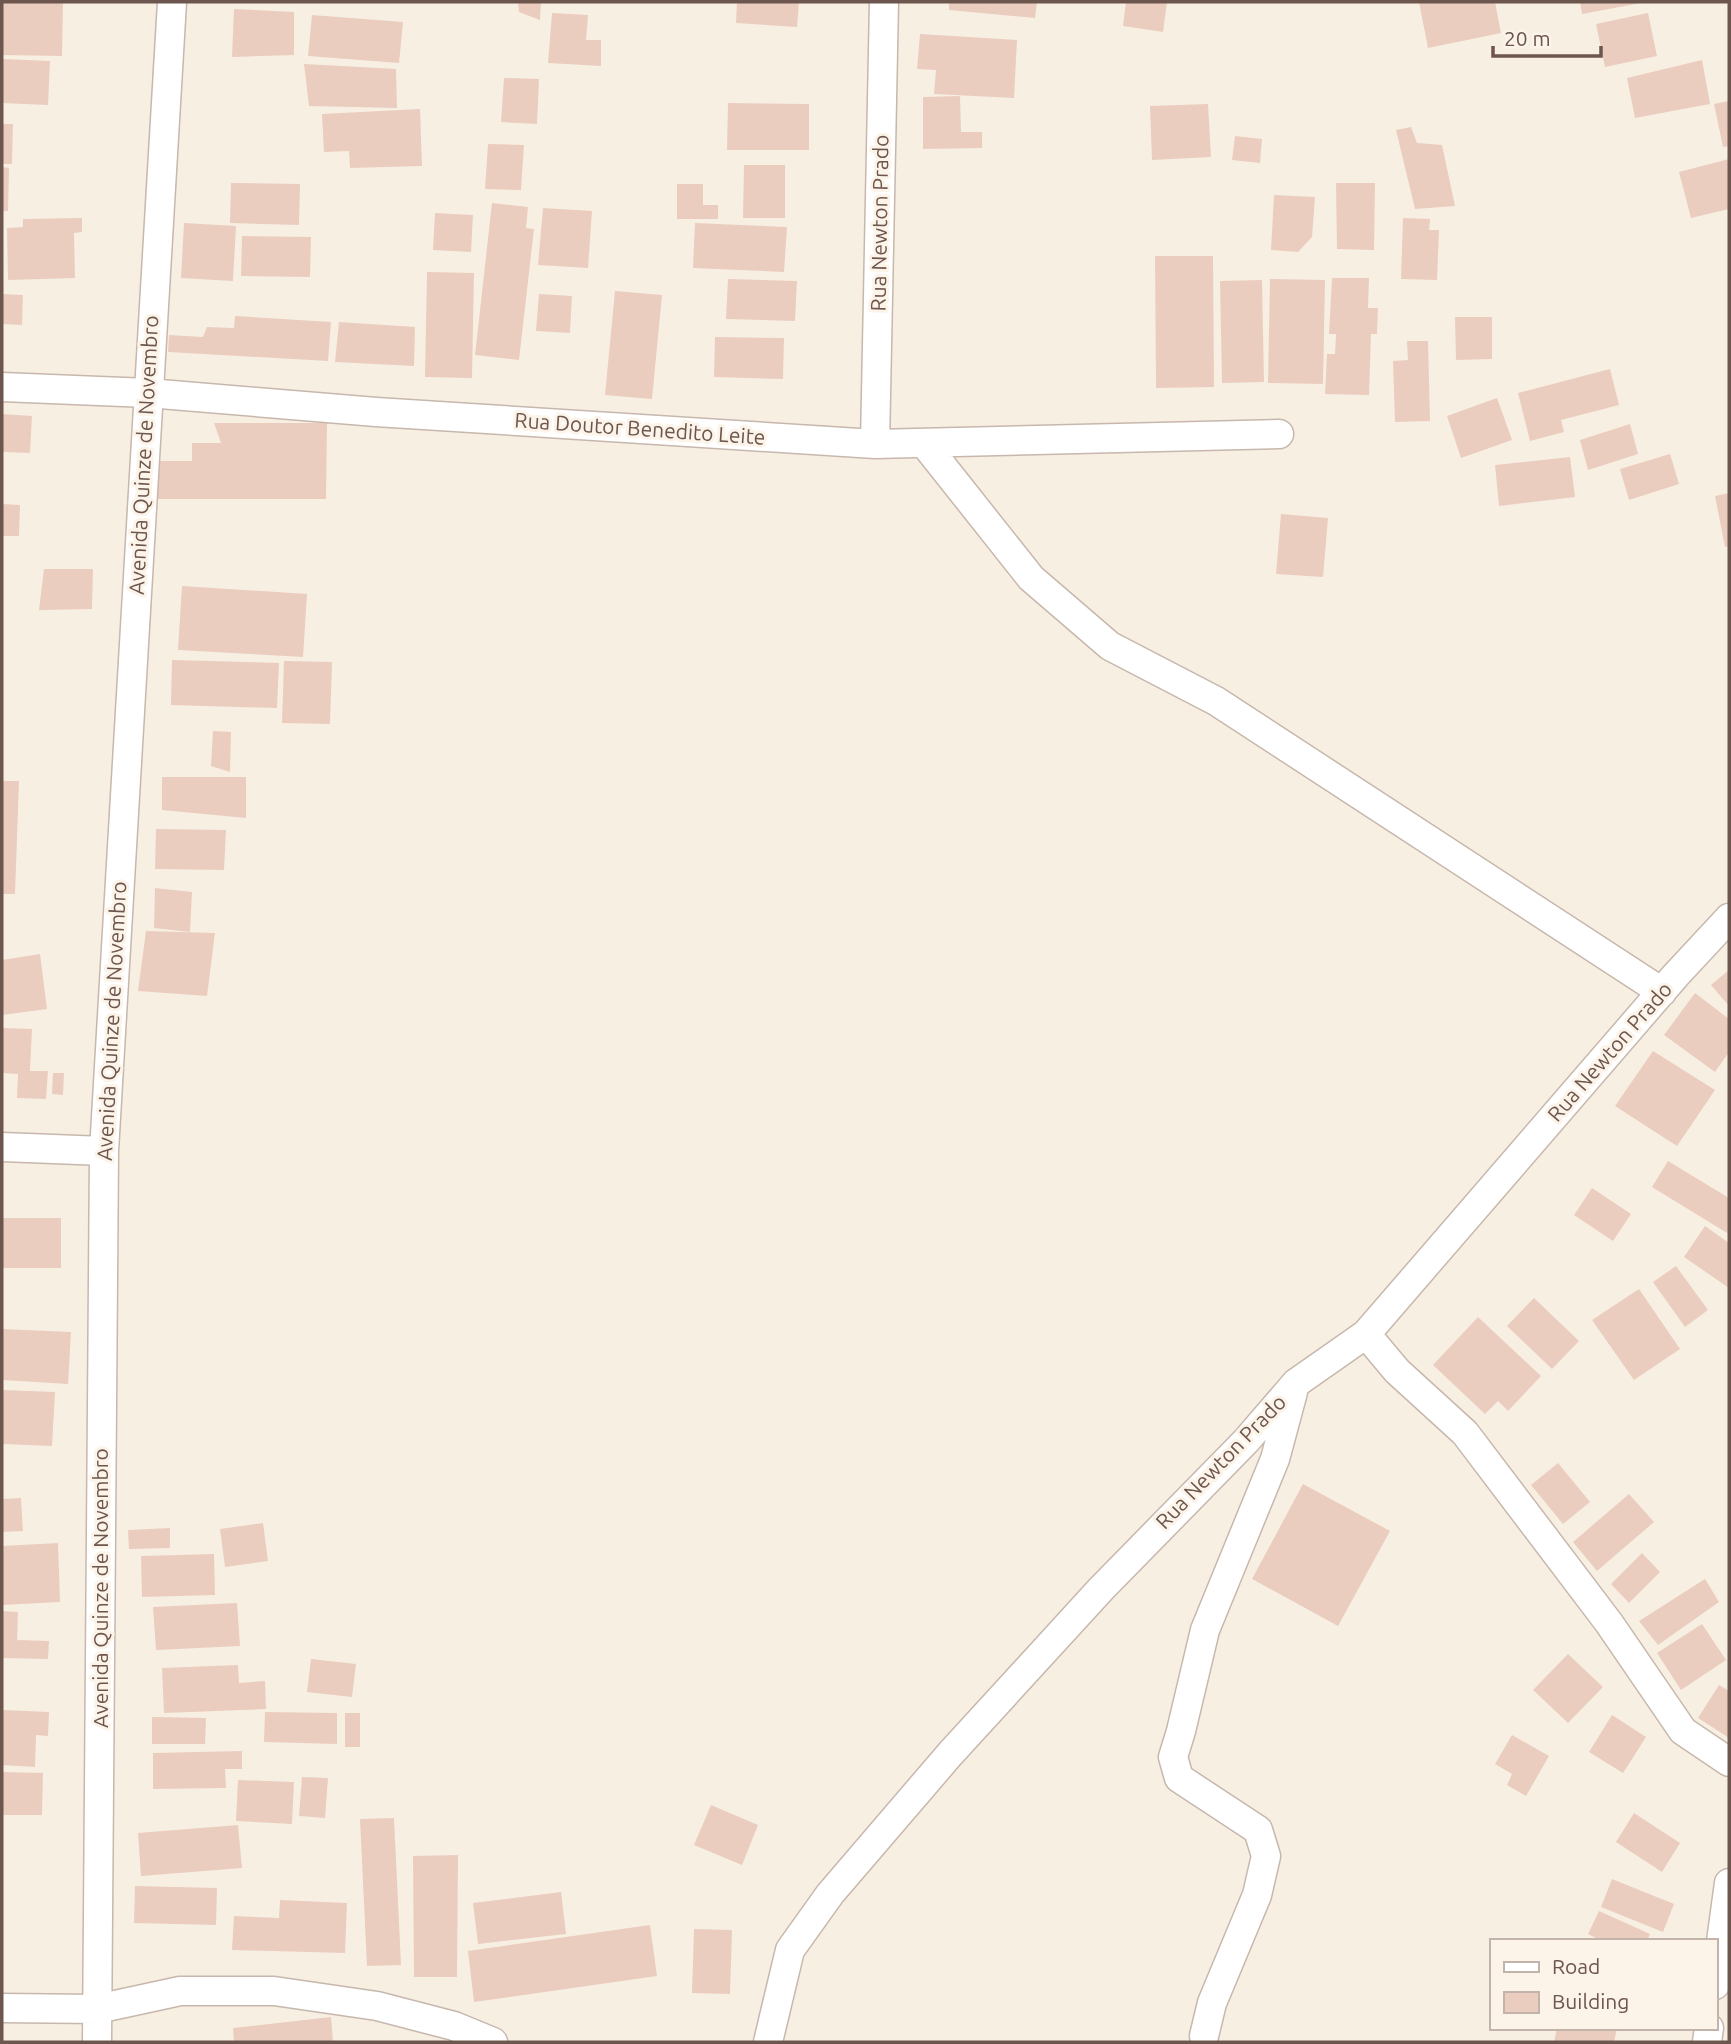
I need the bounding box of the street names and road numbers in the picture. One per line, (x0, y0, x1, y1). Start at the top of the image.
street label: Rua Newton Prado (865, 134, 893, 312)
street label: Avenida Quinze de Novembro (124, 315, 162, 595)
street label: Rua Doutor Benedito Leite (514, 407, 766, 449)
street label: Avenida Quinze de Novembro (92, 881, 130, 1161)
street label: Rua Newton Prado (1542, 977, 1676, 1126)
street label: Rua Newton Prado (1150, 1389, 1290, 1533)
street label: Avenida Quinze de Novembro (88, 1448, 112, 1728)

